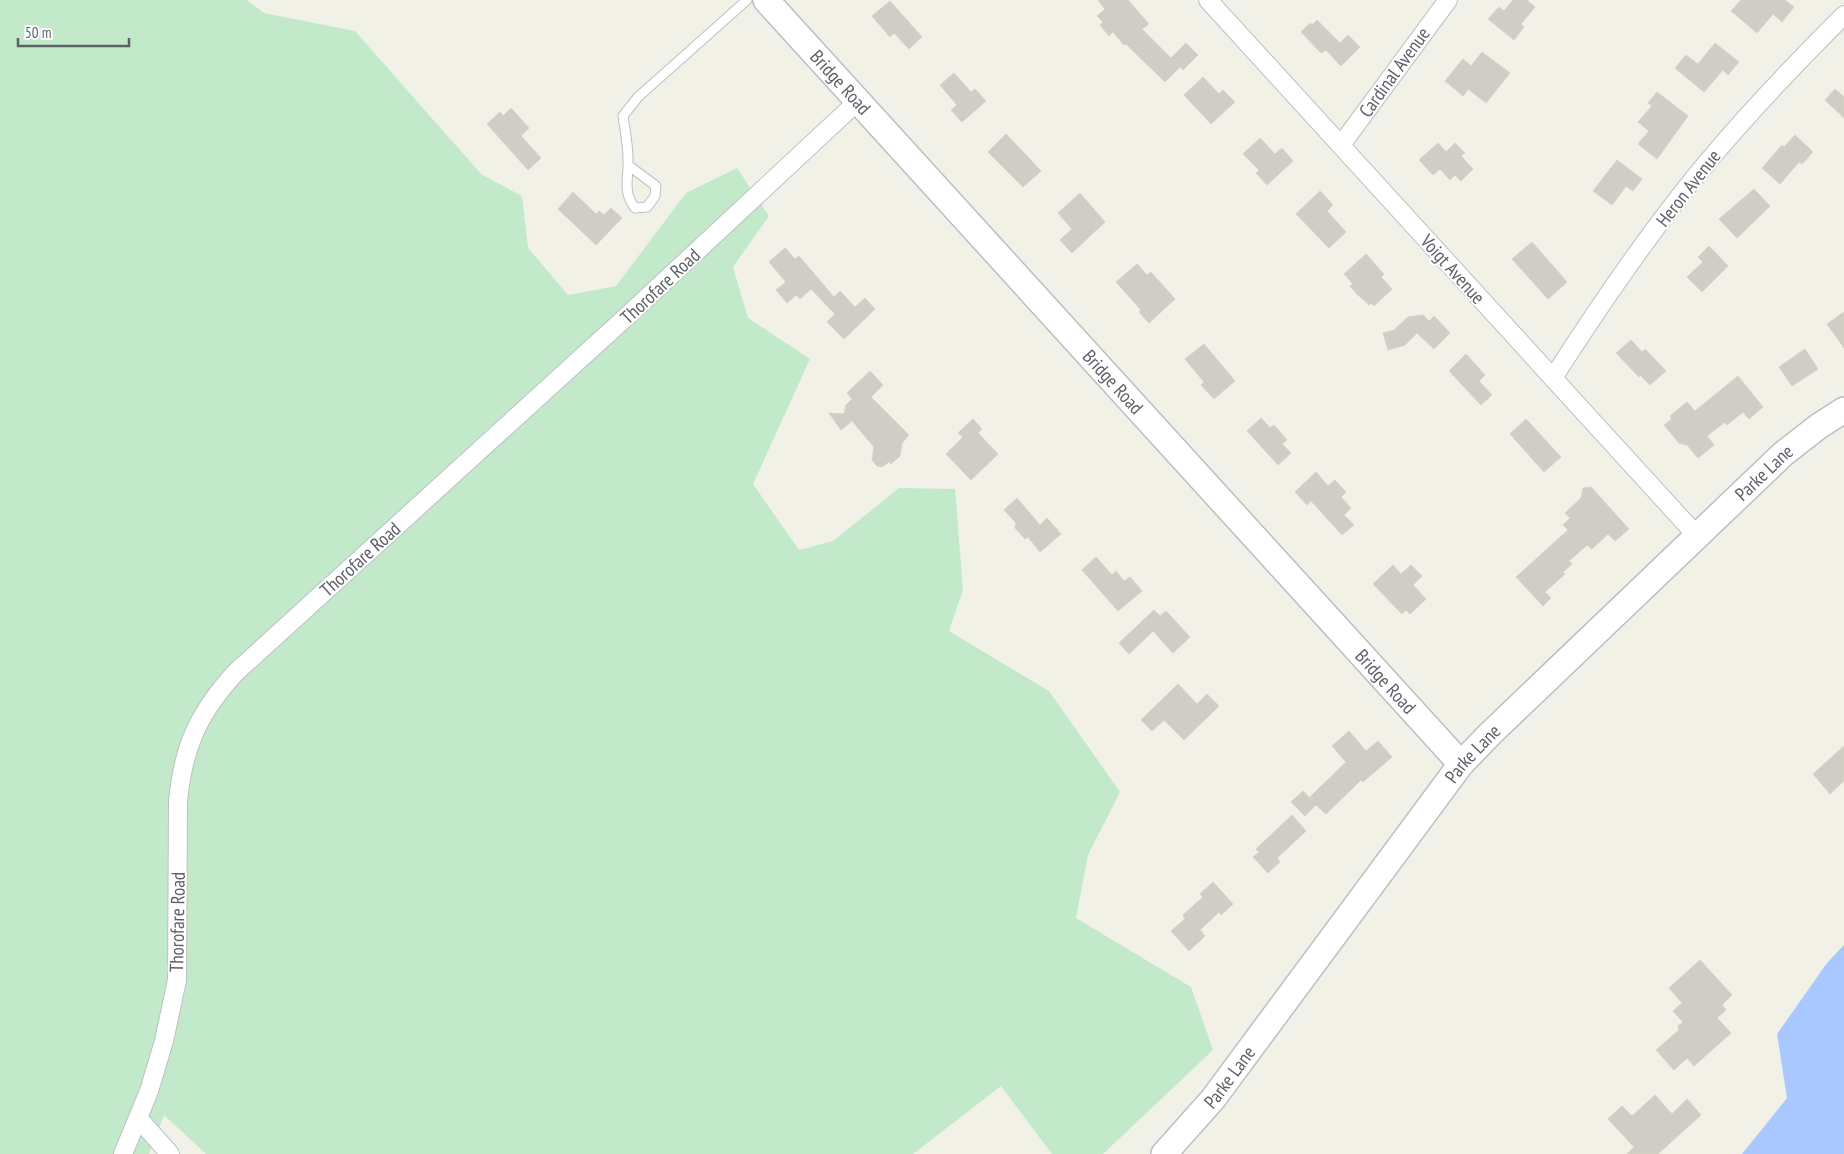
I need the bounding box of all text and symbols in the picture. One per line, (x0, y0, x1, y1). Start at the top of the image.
scale bar (18, 15, 129, 47)
street label: Cardinal Avenue (1353, 22, 1435, 122)
text: 50 m (25, 23, 51, 42)
street label: Bridge Road (805, 45, 876, 119)
street label: Heron Avenue (1650, 145, 1726, 231)
street label: Voigt Avenue (1415, 229, 1491, 309)
street label: Thorofare Road (615, 243, 705, 329)
street label: Bridge Road (1078, 344, 1149, 419)
street label: Parke Lane (1730, 439, 1798, 506)
street label: Thorofare Road (315, 517, 405, 601)
street label: Bridge Road (1350, 644, 1421, 719)
street label: Parke Lane (1439, 719, 1505, 787)
street label: Thorofare Road (164, 872, 190, 972)
street label: Parke Lane (1198, 1041, 1260, 1113)

